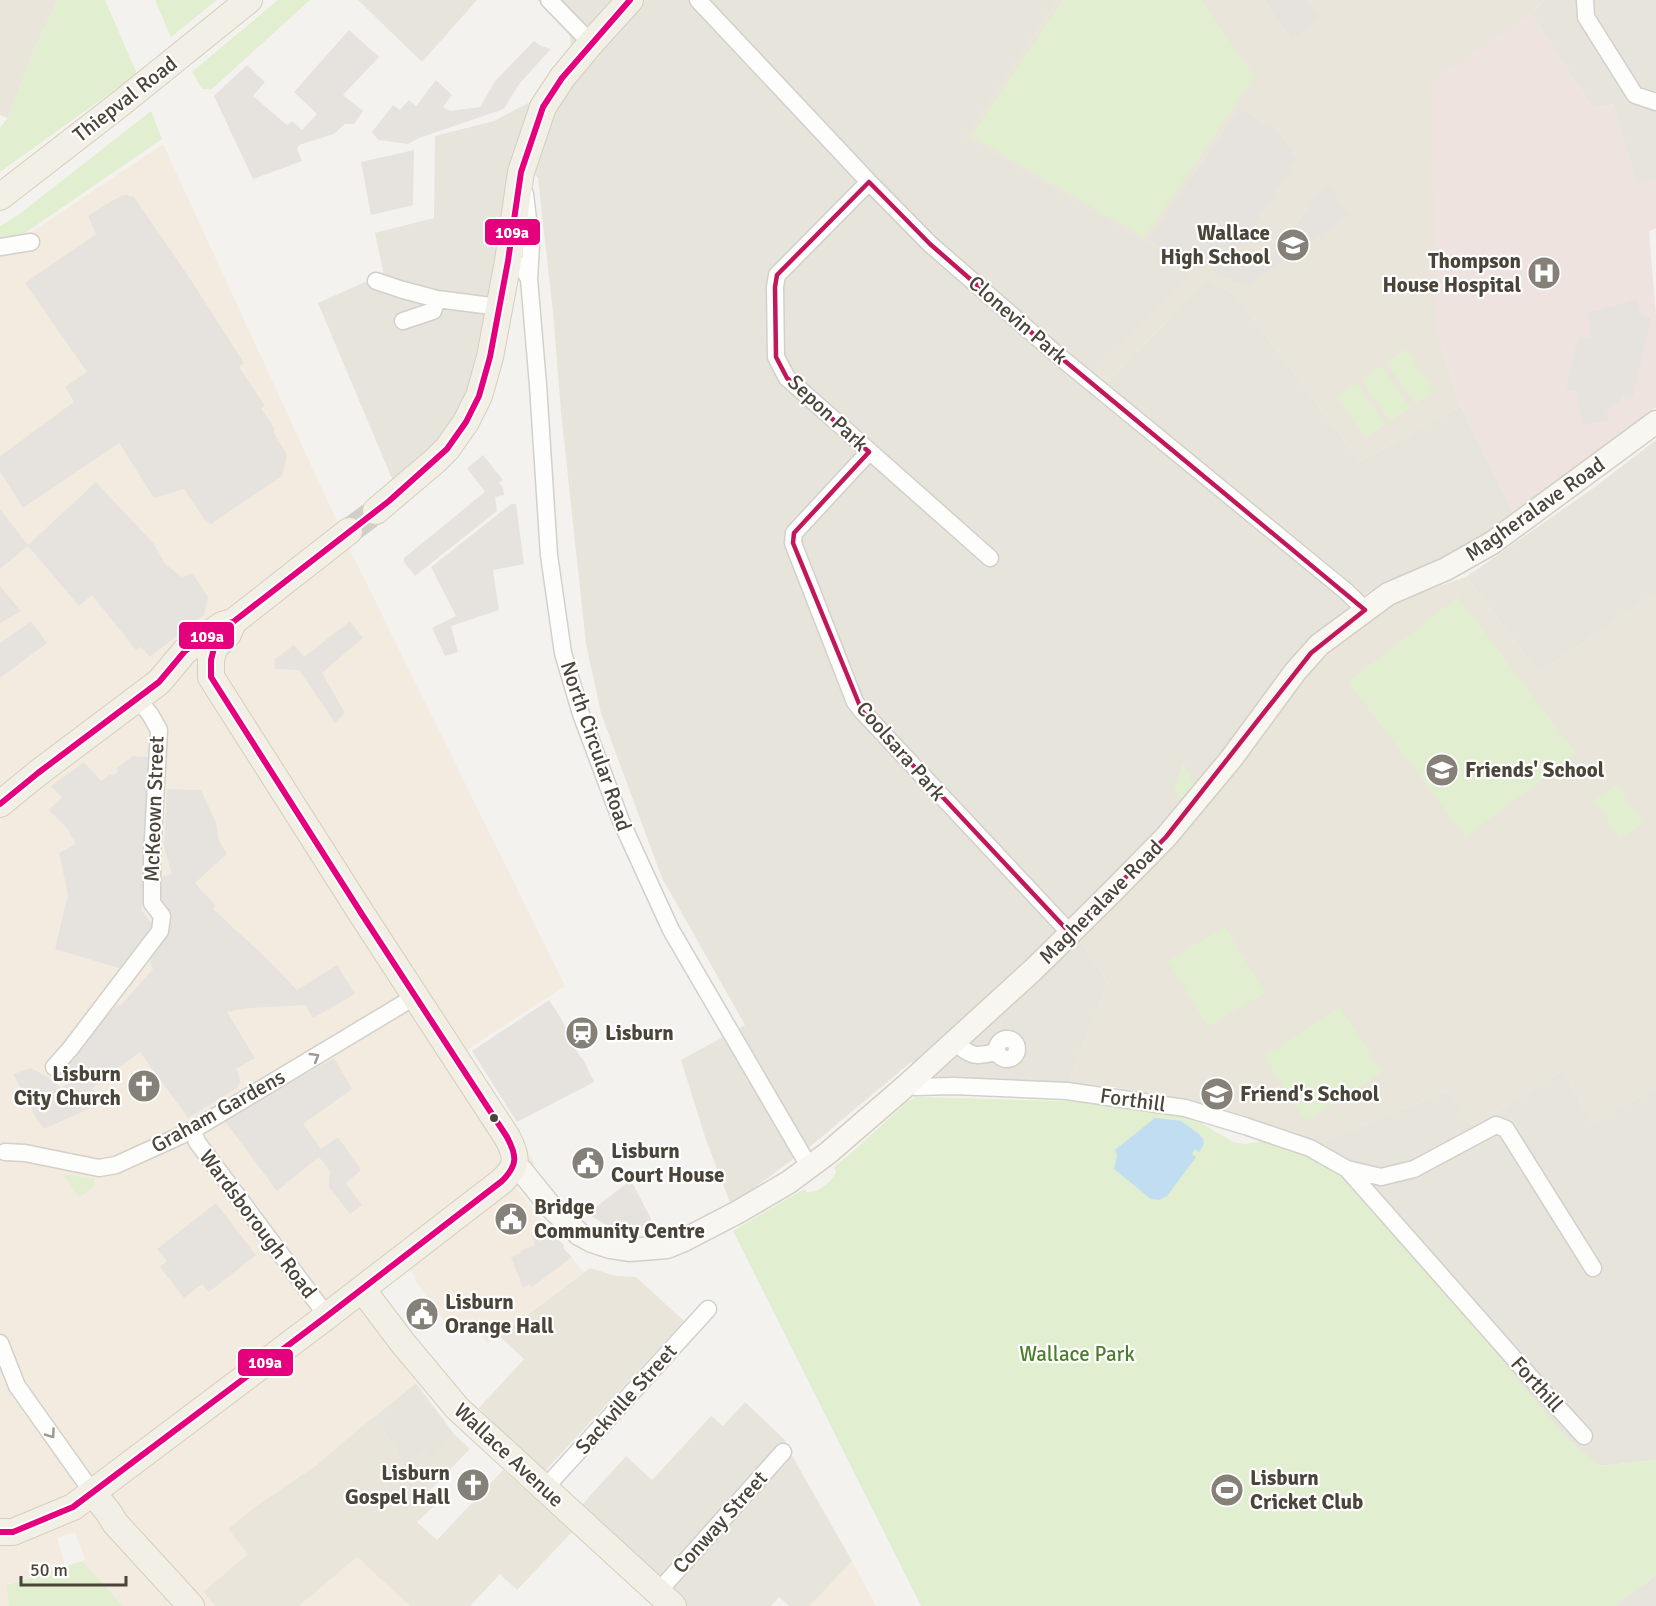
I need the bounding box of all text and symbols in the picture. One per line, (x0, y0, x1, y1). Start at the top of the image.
street label: Thiepval Road (68, 50, 182, 148)
line badge: 109a (484, 218, 541, 246)
place label: Wallace High School (1160, 220, 1270, 270)
text: 109a (495, 223, 529, 243)
school or university icon: Wallace High School (1275, 227, 1311, 263)
place label: Thompson House Hospital (1382, 248, 1521, 298)
hospital icon: Thompson House Hospital (1526, 255, 1562, 291)
street label: Clonevin Park (963, 270, 1073, 370)
street label: Sepon Park (782, 369, 874, 457)
street label: Magheralave Road (1460, 451, 1610, 567)
line badge: 109a (178, 621, 235, 650)
text: 109a (190, 627, 224, 647)
street label: North Circular Road (555, 658, 637, 834)
street label: Coolsara Park (851, 696, 952, 807)
street label: McKeown Street (138, 735, 170, 883)
school or university icon: Friends' School (1424, 752, 1460, 788)
place label: Friends' School (1465, 757, 1605, 783)
street label: Magheralave Road (1034, 835, 1168, 969)
station icon: Lisburn (564, 1015, 600, 1051)
place label: Lisburn (605, 1020, 674, 1046)
one-way arrow (309, 1052, 319, 1064)
place label: Lisburn City Church (14, 1061, 121, 1111)
street label: Graham Gardens (146, 1063, 290, 1159)
church icon: Lisburn City Church (126, 1068, 162, 1104)
school or university icon: Friend's School (1199, 1076, 1235, 1112)
place label: Friend's School (1240, 1081, 1380, 1107)
street label: Forthill (1099, 1083, 1167, 1117)
unlabelled marker (488, 1112, 500, 1124)
place label: Lisburn Court House (611, 1138, 724, 1188)
street label: Wardsborough Road (194, 1145, 322, 1303)
public building icon: Lisburn Court House (570, 1145, 606, 1181)
place label: Bridge Community Centre (534, 1194, 705, 1244)
public building icon: Bridge Community Centre (493, 1201, 529, 1237)
place label: Lisburn Orange Hall (445, 1289, 554, 1339)
public building icon: Lisburn Orange Hall (404, 1296, 440, 1332)
street label: Sackville Street (570, 1339, 682, 1459)
park label: Wallace Park (1019, 1341, 1135, 1367)
line badge: 109a (237, 1348, 294, 1377)
street label: Forthill (1505, 1351, 1569, 1417)
text: 109a (248, 1353, 282, 1373)
street label: Wallace Avenue (449, 1397, 569, 1513)
one-way arrow (44, 1427, 55, 1438)
place label: Lisburn Gospel Hall (345, 1460, 450, 1510)
street label: Conway Street (667, 1465, 773, 1579)
place label: Lisburn Cricket Club (1250, 1465, 1363, 1515)
church icon: Lisburn Gospel Hall (455, 1467, 491, 1503)
sports icon: Lisburn Cricket Club (1209, 1472, 1245, 1508)
scale bar (21, 1549, 126, 1587)
text: 50 m (30, 1559, 68, 1581)

